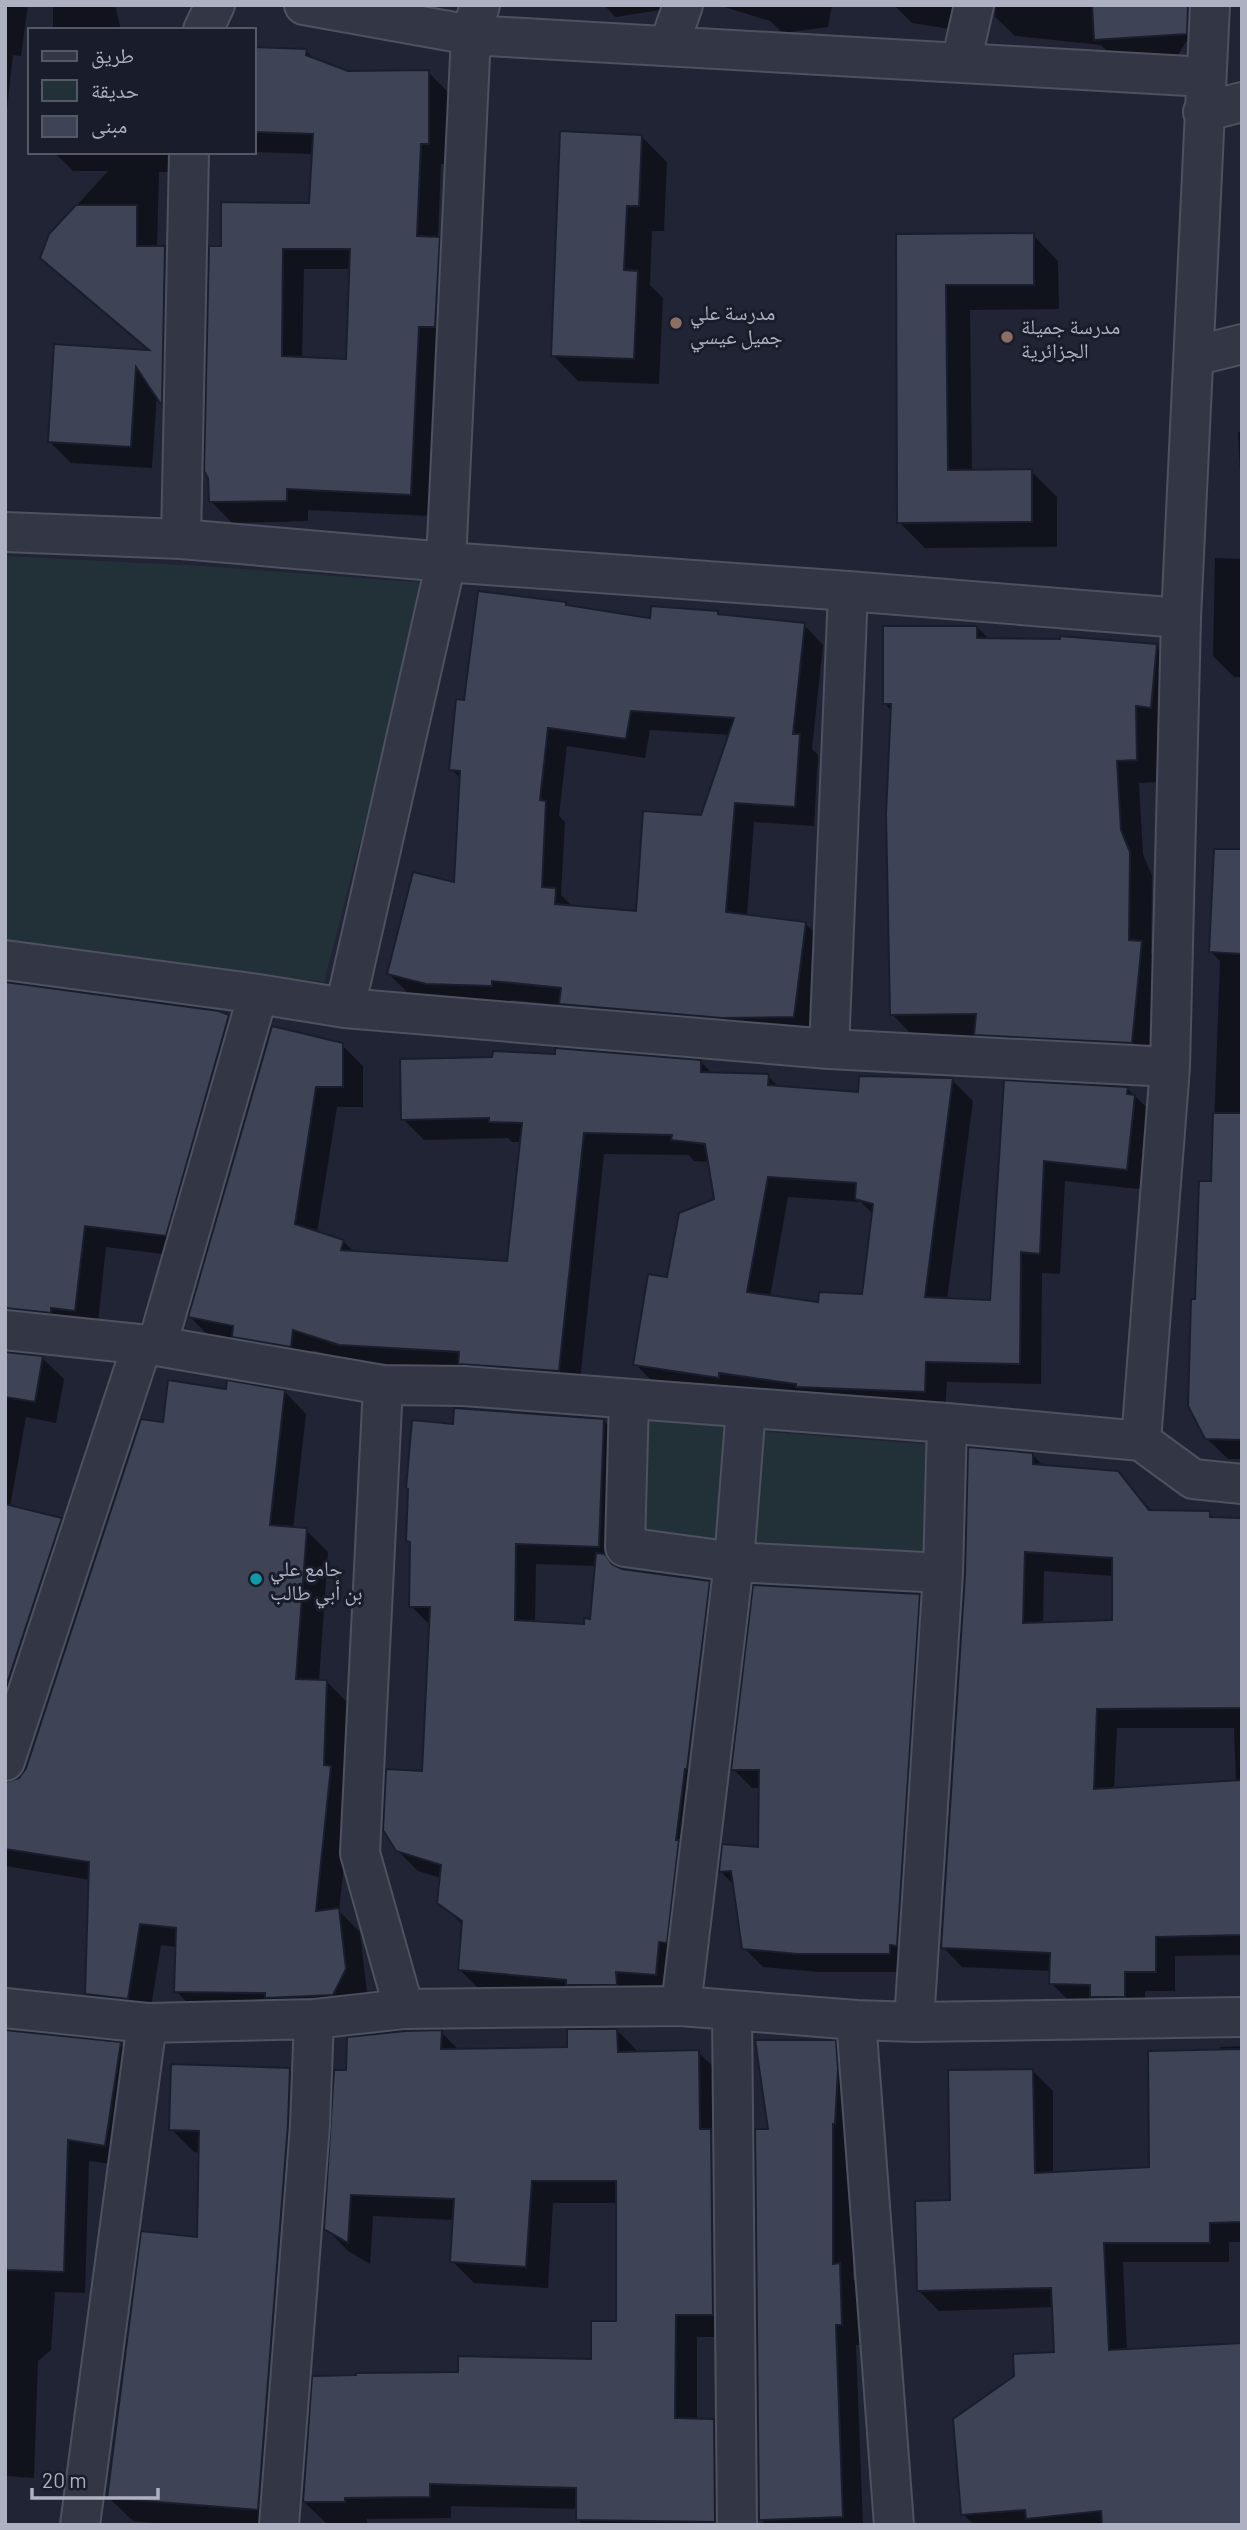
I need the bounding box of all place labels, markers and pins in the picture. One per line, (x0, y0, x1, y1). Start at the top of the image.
place label: مدرسة علي جميل عيسي (690, 299, 783, 353)
place label: مدرسة جميلة الجزائرية (1021, 313, 1120, 362)
marker: مدرسة علي جميل عيسي (668, 315, 684, 331)
marker: مدرسة جميلة الجزائرية (999, 329, 1015, 345)
place label: جامع علي بن أبي طالب (270, 1555, 362, 1609)
marker: جامع علي بن أبي طالب (248, 1571, 264, 1587)

